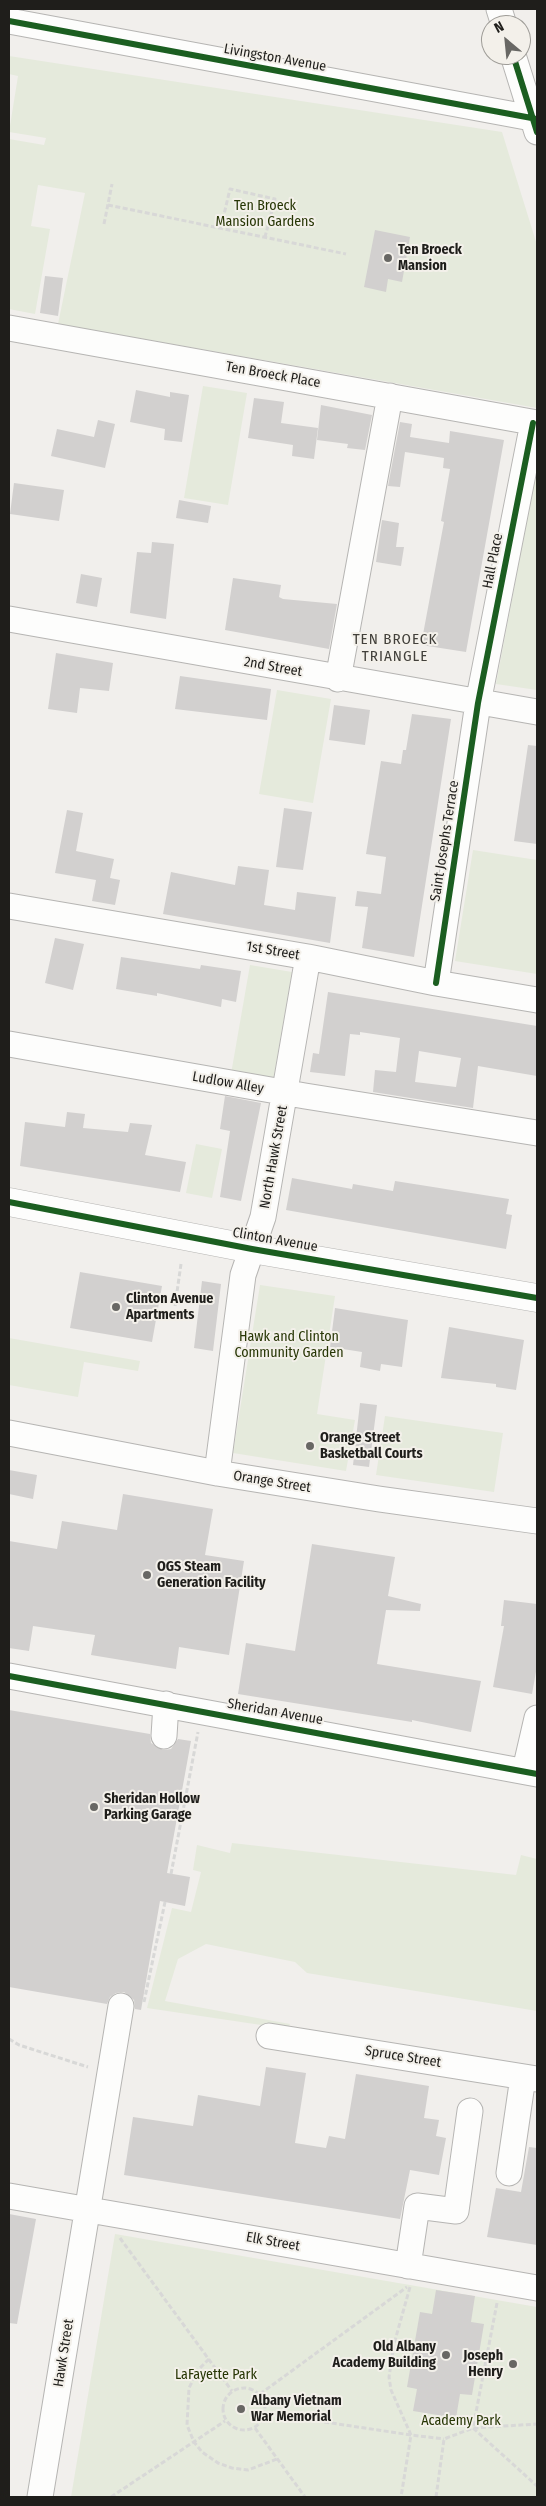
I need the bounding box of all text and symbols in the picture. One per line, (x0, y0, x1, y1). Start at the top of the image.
north arrow (481, 15, 531, 65)
text: N (491, 18, 507, 37)
street label: Livingston Avenue (222, 41, 328, 75)
park label: Ten Broeck Mansion Gardens (216, 198, 314, 230)
place label: Ten Broeck Mansion (398, 242, 462, 274)
marker: Ten Broeck Mansion (382, 252, 394, 264)
street label: Ten Broeck Place (224, 358, 322, 392)
street label: Hall Place (479, 532, 507, 590)
district label: TEN BROECK TRIANGLE (351, 631, 439, 666)
street label: 2nd Street (243, 654, 303, 680)
street label: Saint Josephs Terrace (427, 779, 463, 903)
street label: 1st Street (245, 938, 301, 964)
street label: Ludlow Alley (191, 1068, 265, 1098)
street label: North Hawk Street (257, 1104, 291, 1210)
street label: Clinton Avenue (231, 1224, 319, 1256)
place label: Clinton Avenue Apartments (126, 1291, 213, 1324)
marker: Clinton Avenue Apartments (110, 1301, 122, 1313)
park label: Hawk and Clinton Community Garden (234, 1329, 344, 1361)
place label: Orange Street Basketball Courts (320, 1430, 423, 1462)
marker: Orange Street Basketball Courts (304, 1440, 316, 1452)
street label: Orange Street (232, 1468, 312, 1496)
place label: OGS Steam Generation Facility (157, 1559, 266, 1591)
marker: OGS Steam Generation Facility (141, 1569, 153, 1581)
street label: Sheridan Avenue (226, 1695, 324, 1729)
place label: Sheridan Hollow Parking Garage (104, 1791, 200, 1824)
marker: Sheridan Hollow Parking Garage (88, 1801, 100, 1813)
street label: Spruce Street (364, 2043, 442, 2071)
street label: Elk Street (245, 2229, 301, 2255)
street label: Hawk Street (50, 2318, 78, 2388)
place label: Old Albany Academy Building (333, 2339, 436, 2372)
place label: Joseph Henry (463, 2348, 503, 2380)
marker: Old Albany Academy Building (440, 2349, 452, 2361)
marker: Joseph Henry (507, 2358, 519, 2370)
park label: LaFayette Park (175, 2367, 257, 2383)
place label: Albany Vietnam War Memorial (251, 2393, 342, 2426)
marker: Albany Vietnam War Memorial (235, 2403, 247, 2415)
park label: Academy Park (421, 2413, 501, 2429)

